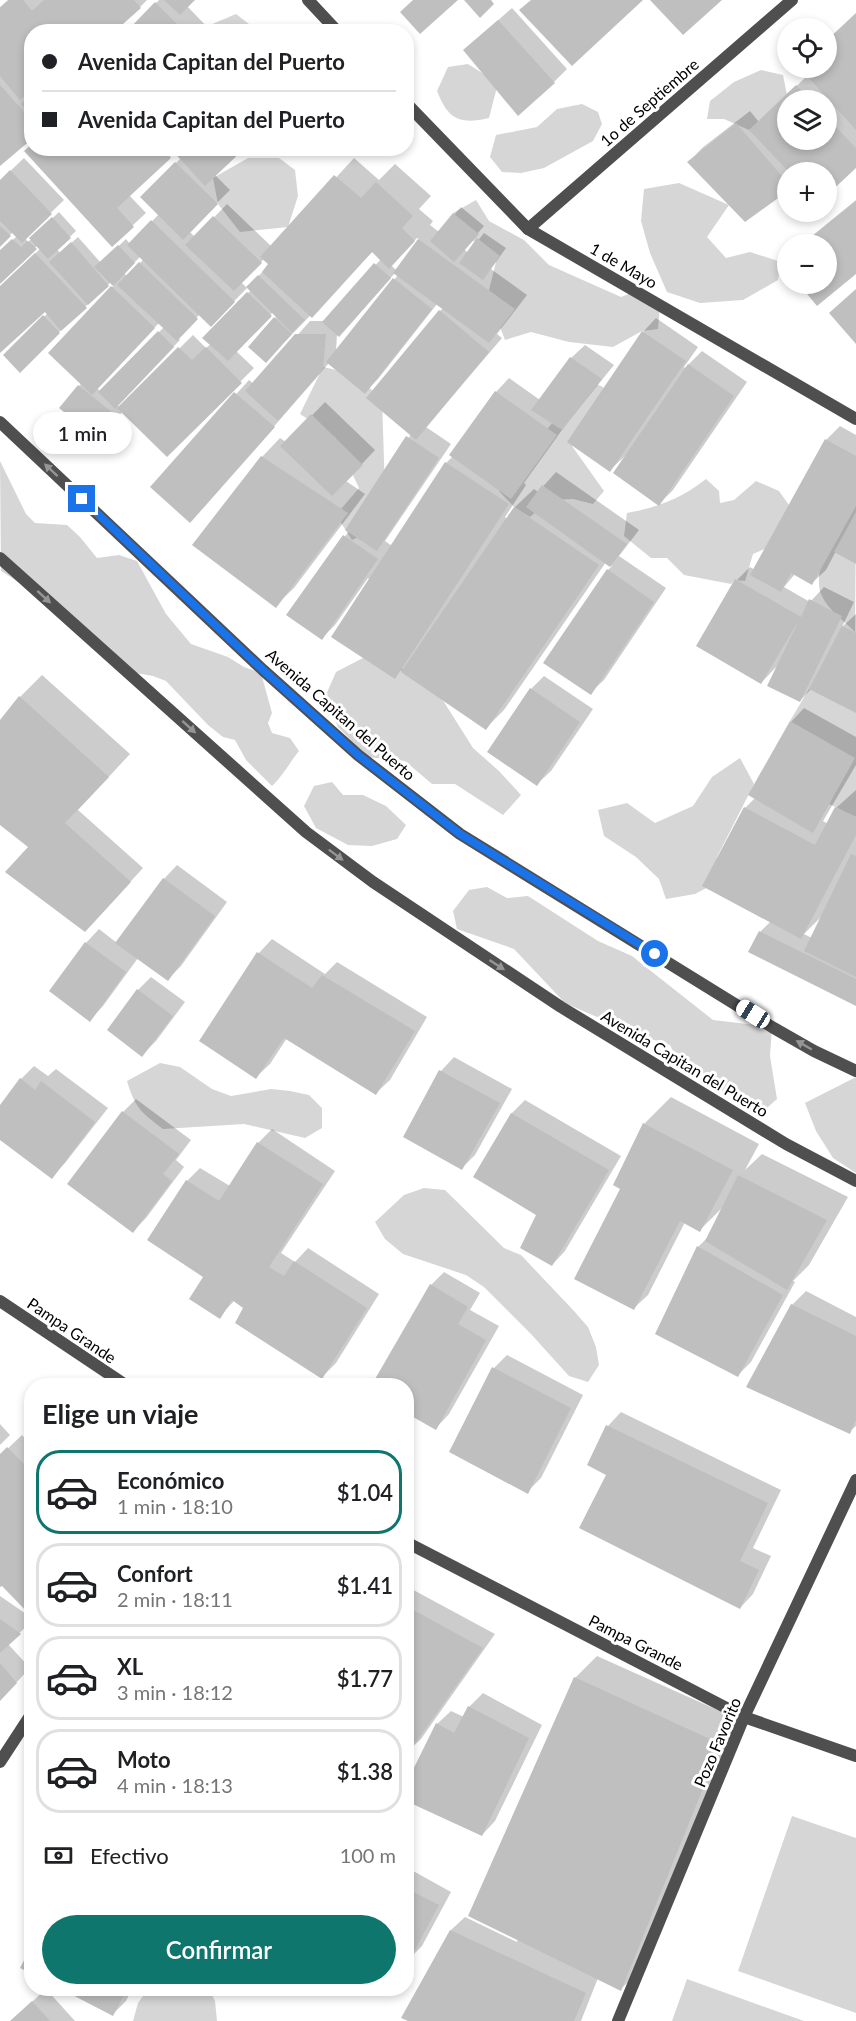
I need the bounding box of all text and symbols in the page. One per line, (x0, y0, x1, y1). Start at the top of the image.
map controls (777, 18, 837, 294)
button: locate (777, 18, 837, 78)
text: Avenida Capitan del Puerto (78, 48, 345, 75)
street label: 1o de Septiembre (596, 54, 702, 150)
button: layers (777, 90, 837, 150)
text: Avenida Capitan del Puerto (78, 106, 345, 133)
button: + (777, 162, 837, 222)
button: − (777, 234, 837, 294)
street label: 1 de Mayo (587, 238, 661, 292)
callout: 1 min (32, 412, 132, 454)
text: 1 min (58, 421, 107, 445)
one-way arrow (44, 463, 59, 477)
route end (68, 485, 95, 512)
one-way arrow (36, 590, 51, 604)
street label: Avenida Capitan del Puerto (263, 644, 419, 784)
one-way arrow (181, 720, 196, 733)
one-way arrow (328, 849, 344, 861)
route start (641, 940, 668, 967)
one-way arrow (489, 959, 505, 971)
car (733, 997, 773, 1031)
street label: Avenida Capitan del Puerto (598, 1006, 772, 1120)
one-way arrow (795, 1040, 812, 1050)
street label: Pampa Grande (24, 1293, 120, 1367)
text: Elige un viaje (42, 1397, 199, 1430)
icon: car (45, 1465, 99, 1519)
text: Económico (117, 1467, 224, 1494)
text: $1.04 (337, 1479, 393, 1506)
text: 1 min · 18:10 (117, 1494, 233, 1518)
icon: car (45, 1558, 99, 1612)
text: Confort (117, 1560, 193, 1587)
text: $1.41 (337, 1572, 393, 1599)
text: 2 min · 18:11 (117, 1587, 233, 1611)
street label: Pampa Grande (586, 1610, 686, 1674)
icon: car (45, 1651, 99, 1705)
text: XL (117, 1653, 143, 1680)
text: $1.77 (337, 1665, 393, 1692)
text: 3 min · 18:12 (117, 1680, 233, 1704)
street label: Pozo Favorito (690, 1694, 744, 1790)
icon: car (45, 1744, 99, 1798)
text: Moto (117, 1746, 171, 1773)
text: $1.38 (337, 1758, 393, 1785)
text: 4 min · 18:13 (117, 1773, 233, 1797)
icon: cash (42, 1839, 75, 1872)
text: Efectivo (90, 1842, 169, 1869)
text: 100 m (340, 1843, 396, 1867)
button: Confirmar (42, 1915, 396, 1984)

